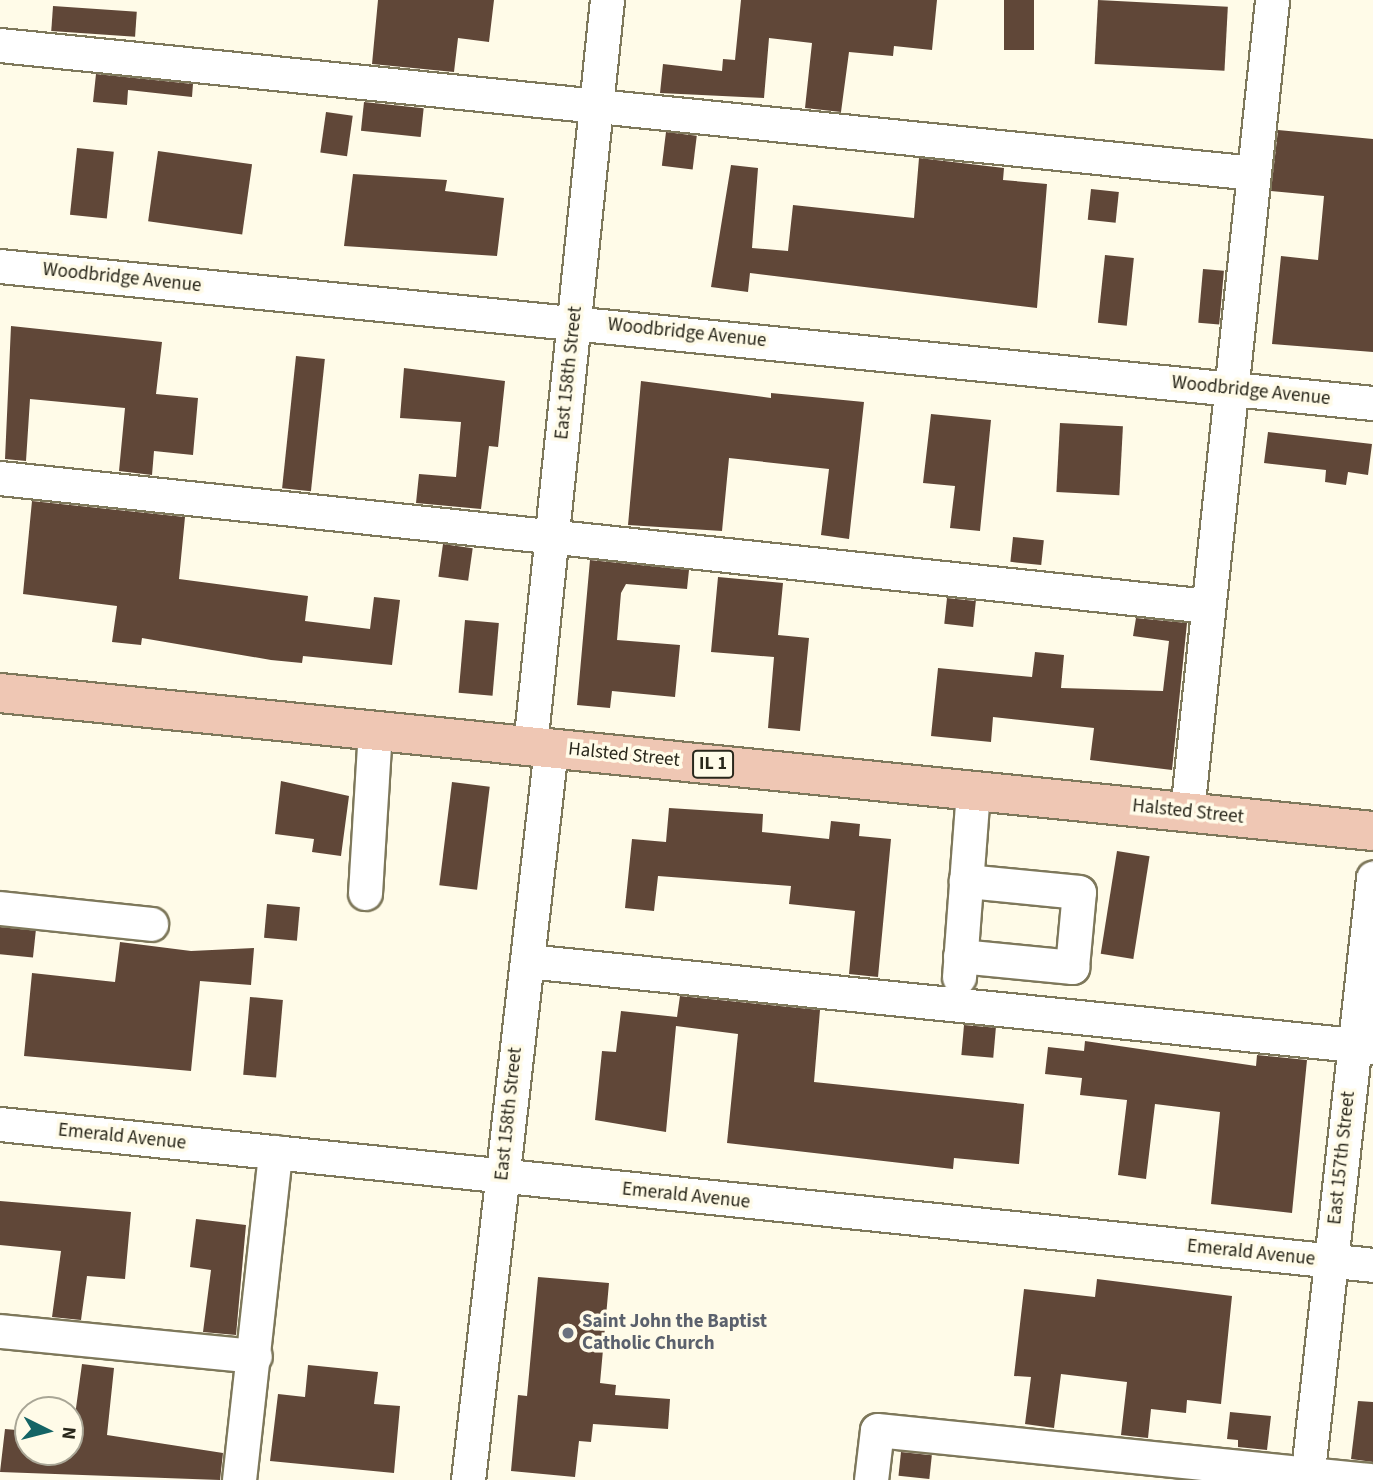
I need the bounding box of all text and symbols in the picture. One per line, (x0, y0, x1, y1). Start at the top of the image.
street label: Woodbridge Avenue (41, 258, 203, 298)
street label: East 158th Street (551, 305, 587, 441)
street label: Woodbridge Avenue (606, 313, 768, 353)
street label: Woodbridge Avenue (1170, 371, 1332, 411)
street label: Halsted Street (567, 738, 681, 772)
road number: IL 1 (692, 750, 734, 778)
street label: Halsted Street (1131, 795, 1245, 829)
street label: East 158th Street (491, 1046, 527, 1182)
street label: East 157th Street (1324, 1090, 1360, 1226)
street label: Emerald Avenue (57, 1119, 187, 1155)
street label: Emerald Avenue (621, 1178, 751, 1214)
street label: Emerald Avenue (1186, 1235, 1316, 1271)
place label: Saint John the Baptist Catholic Church (582, 1311, 767, 1355)
marker: Saint John the Baptist Catholic Church (560, 1325, 576, 1341)
north arrow (14, 1396, 84, 1466)
text: N (54, 1425, 82, 1441)

